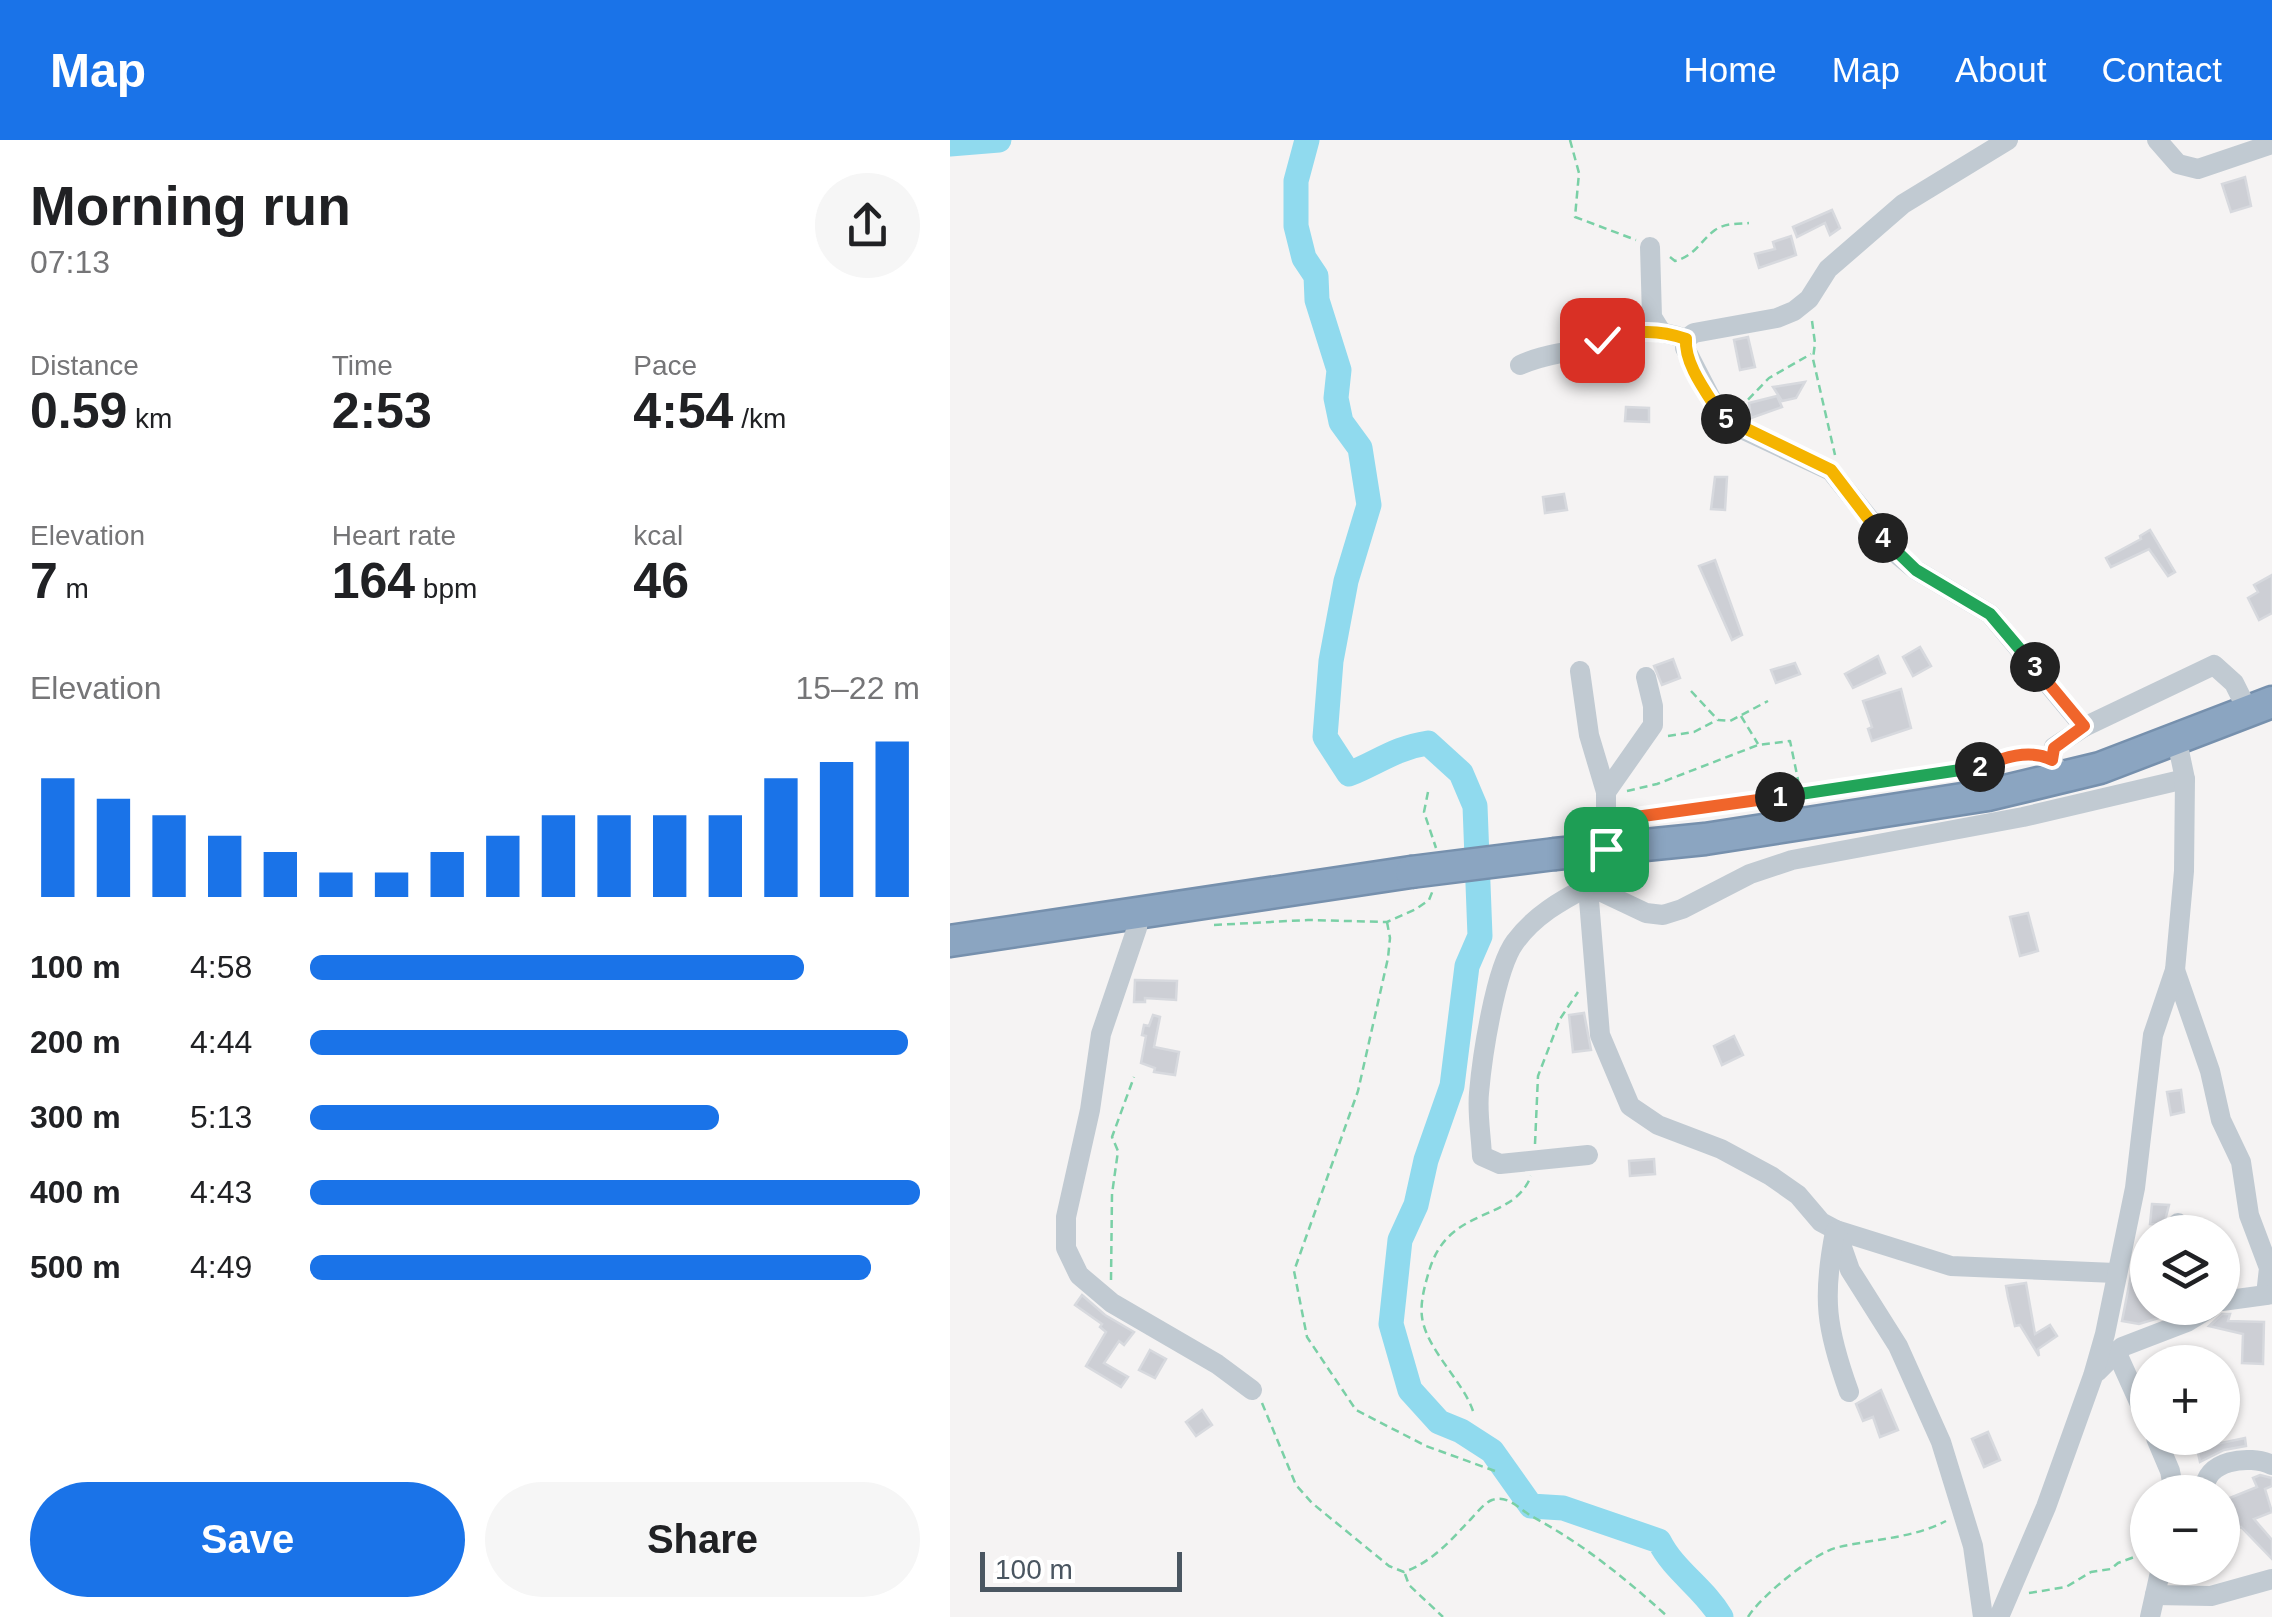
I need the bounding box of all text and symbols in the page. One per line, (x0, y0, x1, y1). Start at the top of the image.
text: Map (50, 44, 146, 97)
text: Home (1683, 50, 1777, 89)
text: Map (1832, 50, 1900, 89)
text: About (1955, 50, 2046, 89)
text: Contact (2101, 50, 2222, 89)
button: share (815, 173, 920, 278)
text: Morning run (30, 175, 351, 237)
text: 07:13 (30, 244, 110, 280)
pin (1560, 298, 1645, 383)
icon: check (1575, 313, 1630, 368)
text: Distance (30, 350, 139, 381)
text: Time (332, 350, 393, 381)
text: Pace (633, 350, 697, 381)
text: 0.59 (30, 383, 127, 439)
text: 2:53 (332, 383, 432, 439)
text: 4:54 (633, 383, 733, 439)
pin: 5 (1701, 394, 1751, 444)
text: km (127, 403, 172, 434)
text: /km (733, 403, 786, 434)
text: 5 (1718, 403, 1734, 434)
pin: 4 (1858, 513, 1908, 563)
text: Elevation (30, 520, 145, 551)
text: Heart rate (332, 520, 456, 551)
text: kcal (633, 520, 683, 551)
text: 4 (1875, 522, 1891, 553)
text: 7 (30, 553, 58, 609)
text: 164 (332, 553, 415, 609)
text: 46 (633, 553, 689, 609)
text: m (58, 573, 89, 604)
text: bpm (415, 573, 477, 604)
pin: 3 (2010, 642, 2060, 692)
text: 3 (2027, 651, 2043, 682)
text: Elevation (30, 670, 162, 706)
text: 15–22 m (795, 670, 920, 706)
pin: 2 (1955, 742, 2005, 792)
text: 2 (1972, 751, 1988, 782)
pin: 1 (1755, 772, 1805, 822)
text: 1 (1772, 781, 1788, 812)
pin (1564, 807, 1649, 892)
icon: arrive (1579, 822, 1634, 877)
text: 100 m (30, 949, 121, 985)
text: 4:58 (190, 949, 252, 985)
text: 200 m (30, 1024, 121, 1060)
text: 4:44 (190, 1024, 252, 1060)
text: 300 m (30, 1099, 121, 1135)
text: 5:13 (190, 1099, 252, 1135)
text: 400 m (30, 1174, 121, 1210)
text: 4:43 (190, 1174, 252, 1210)
map controls (2130, 1215, 2240, 1585)
button: layers (2130, 1215, 2240, 1325)
text: 500 m (30, 1249, 121, 1285)
text: 4:49 (190, 1249, 252, 1285)
button: + (2130, 1345, 2240, 1455)
button: − (2130, 1475, 2240, 1585)
button: Save (30, 1482, 465, 1597)
button: Share (485, 1482, 920, 1597)
scale bar (980, 1547, 1182, 1592)
text: 100 m (995, 1554, 1073, 1585)

